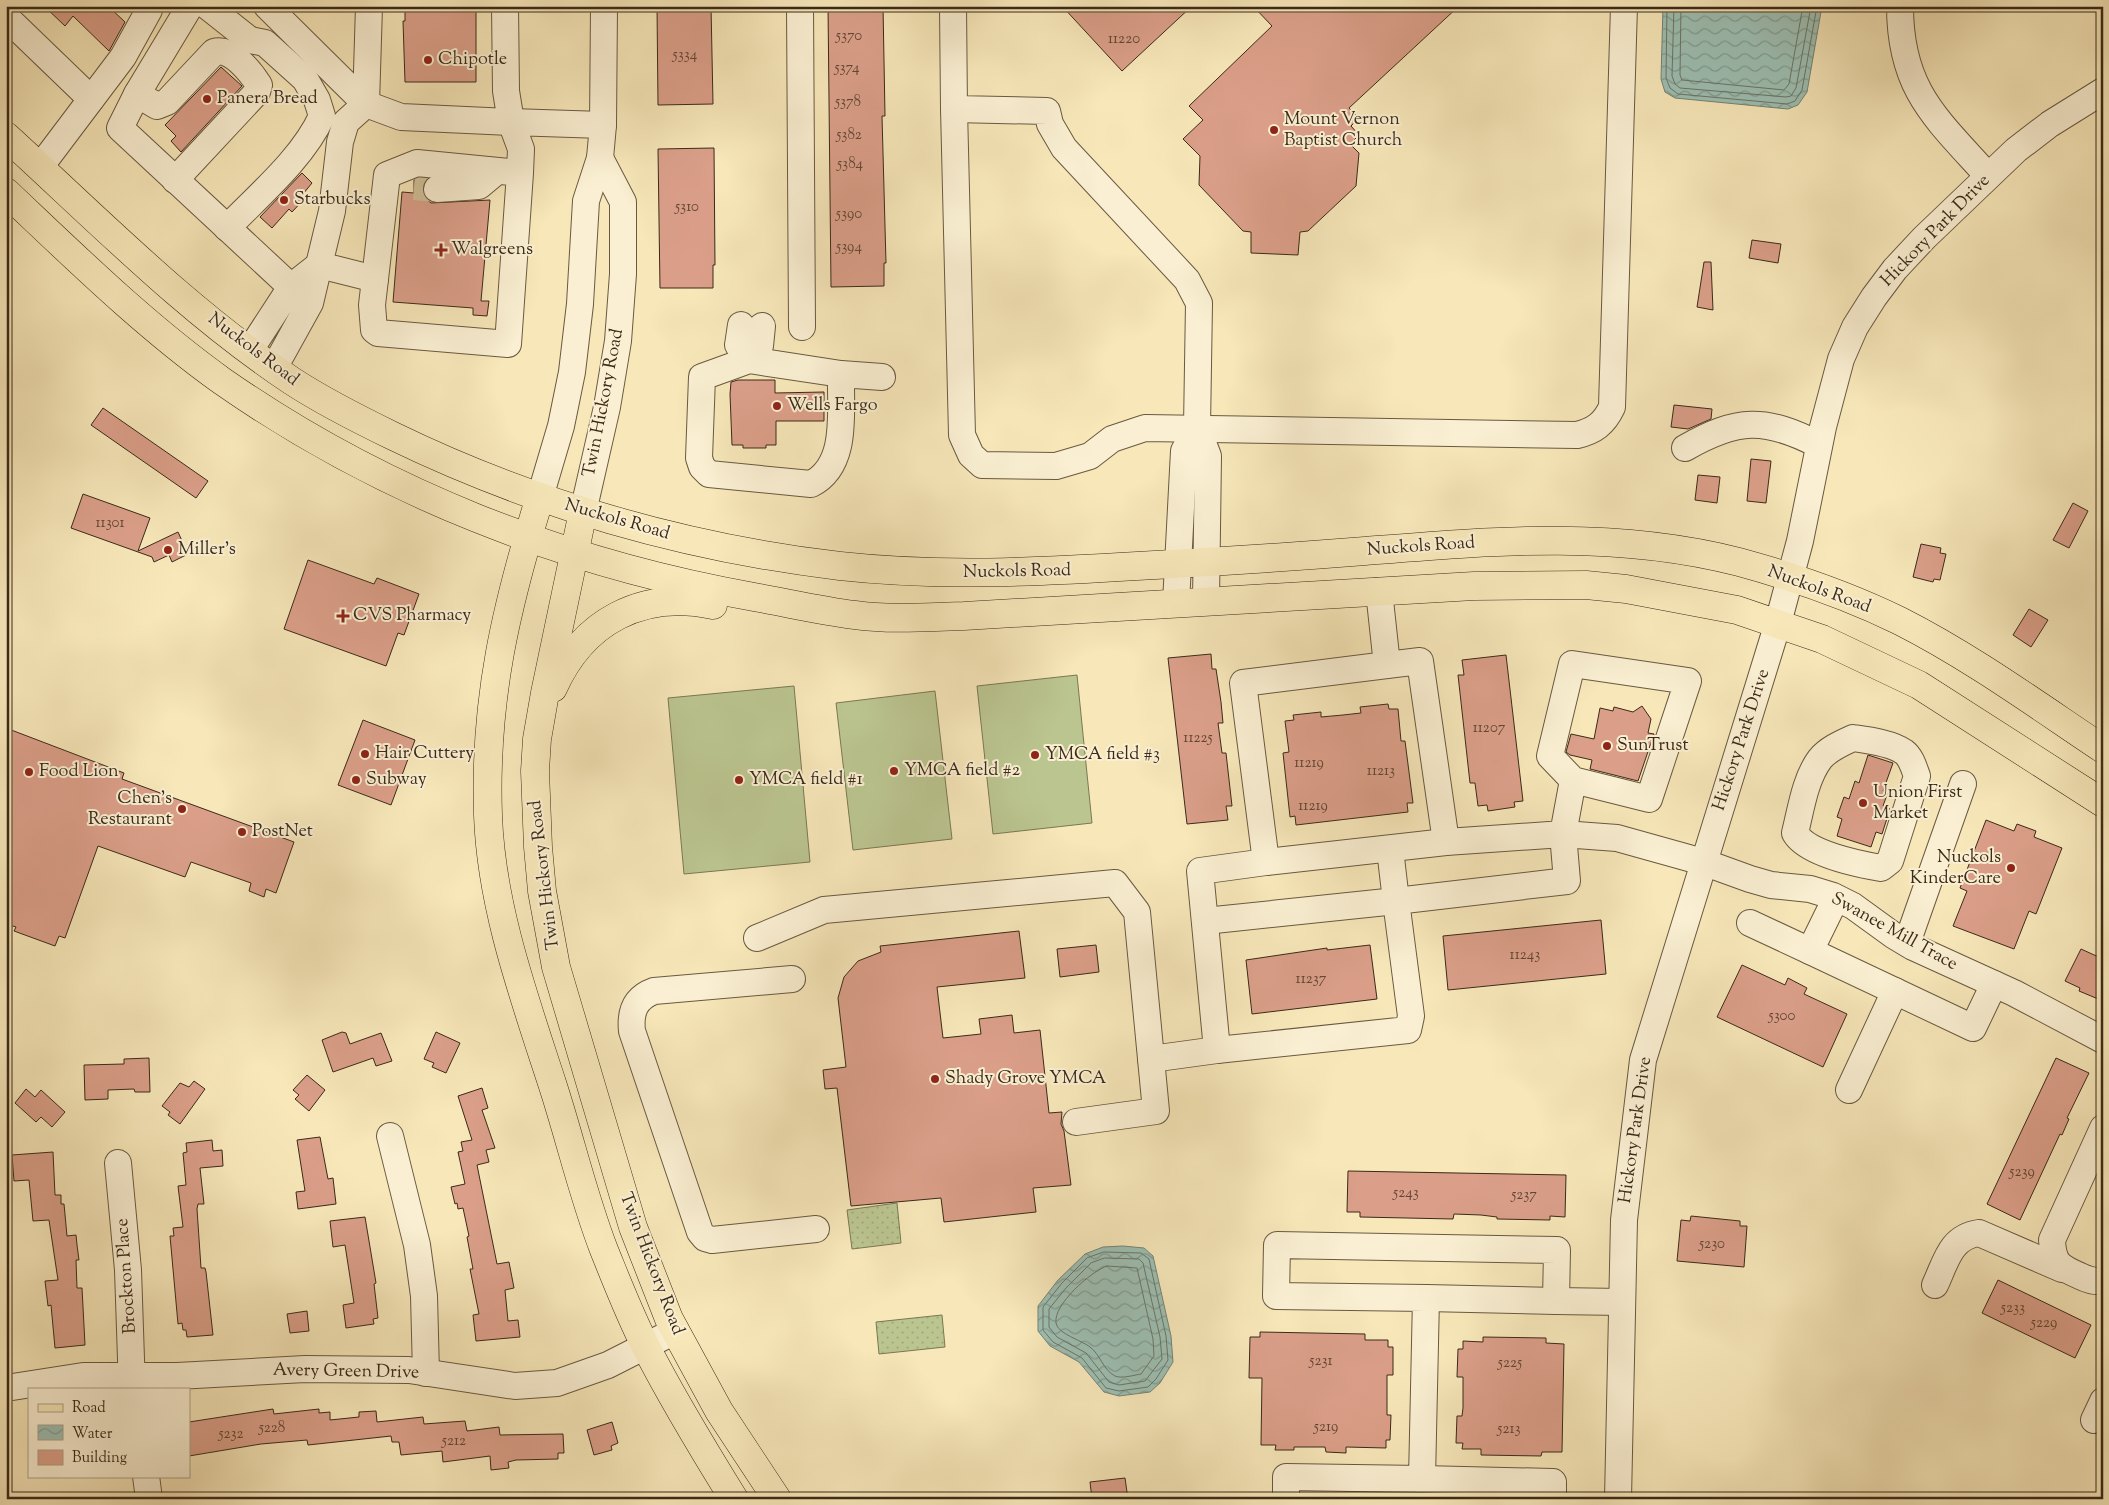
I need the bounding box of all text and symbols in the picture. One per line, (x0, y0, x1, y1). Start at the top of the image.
house number: 5370 (835, 26, 862, 47)
house number: 11220 (1108, 29, 1140, 50)
house number: 5334 (672, 45, 698, 66)
place label: Chipotle (438, 47, 507, 73)
marker: Chipotle (422, 54, 434, 66)
house number: 5374 (833, 58, 860, 79)
place label: Panera Bread (217, 86, 318, 112)
house number: 5378 (834, 92, 861, 113)
marker: Panera Bread (201, 93, 213, 105)
place label: Mount Vernon Baptist Church (1284, 107, 1403, 154)
marker: Mount Vernon Baptist Church (1268, 124, 1280, 136)
house number: 5382 (835, 125, 862, 146)
house number: 5384 (836, 154, 863, 175)
street label: Hickory Park Drive (1875, 169, 1997, 293)
place label: Starbucks (294, 187, 371, 213)
marker: Starbucks (278, 194, 290, 206)
house number: 5310 (674, 197, 699, 218)
house number: 5390 (835, 204, 862, 225)
place label: Walgreens (451, 237, 533, 263)
house number: 5394 (835, 237, 862, 258)
marker: Walgreens (435, 244, 447, 256)
street label: Nuckols Road (202, 307, 304, 393)
street label: Twin Hickory Road (577, 327, 631, 479)
place label: Wells Fargo (787, 393, 878, 419)
marker: Wells Fargo (771, 400, 783, 412)
street label: Nuckols Road (561, 493, 673, 547)
house number: 11301 (95, 513, 125, 534)
street label: Nuckols Road (1366, 530, 1476, 564)
place label: Miller's (178, 537, 236, 563)
marker: Miller's (162, 544, 174, 556)
street label: Nuckols Road (963, 558, 1071, 586)
street label: Nuckols Road (1764, 559, 1874, 621)
place label: CVS Pharmacy (353, 603, 471, 629)
marker: CVS Pharmacy (337, 610, 349, 622)
street label: Hickory Park Drive (1707, 666, 1777, 814)
house number: 11207 (1473, 718, 1506, 739)
house number: 11225 (1183, 728, 1213, 749)
place label: SunTrust (1617, 733, 1689, 759)
marker: SunTrust (1601, 740, 1613, 752)
place label: Hair Cuttery (375, 741, 474, 767)
place label: YMCA field #3 (1045, 742, 1160, 768)
marker: Hair Cuttery (359, 748, 371, 760)
marker: YMCA field #3 (1029, 749, 1041, 761)
house number: 11219 (1294, 753, 1324, 774)
place label: YMCA field #2 (904, 758, 1021, 784)
place label: Food Lion (39, 759, 119, 785)
house number: 11213 (1367, 761, 1395, 782)
marker: YMCA field #2 (888, 765, 900, 777)
marker: Food Lion (23, 766, 35, 778)
place label: Subway (366, 767, 427, 793)
place label: YMCA field #1 (749, 767, 863, 793)
marker: Subway (350, 774, 362, 786)
marker: YMCA field #1 (733, 774, 745, 786)
place label: Union First Market (1873, 780, 1962, 827)
place label: Chen's Restaurant (88, 786, 172, 833)
house number: 11219 (1298, 796, 1328, 817)
marker: Union First Market (1857, 797, 1869, 809)
street label: Twin Hickory Road (523, 799, 567, 951)
marker: Chen's Restaurant (176, 803, 188, 815)
place label: PostNet (252, 819, 313, 845)
marker: PostNet (236, 826, 248, 838)
place label: Nuckols KinderCare (1910, 845, 2001, 892)
marker: Nuckols KinderCare (2005, 862, 2017, 874)
street label: Swanee Mill Trace (1826, 886, 1962, 978)
house number: 11243 (1510, 945, 1540, 966)
house number: 11237 (1296, 969, 1327, 990)
house number: 5300 (1768, 1006, 1796, 1027)
street label: Hickory Park Drive (1613, 1055, 1659, 1205)
place label: Shady Grove YMCA (945, 1066, 1107, 1092)
marker: Shady Grove YMCA (929, 1073, 941, 1085)
house number: 5239 (2008, 1162, 2035, 1183)
house number: 5243 (1392, 1183, 1419, 1204)
house number: 5237 (1510, 1185, 1537, 1206)
street label: Twin Hickory Road (612, 1189, 690, 1339)
street label: Brockton Place (110, 1217, 144, 1335)
house number: 5230 (1698, 1234, 1725, 1255)
house number: 5233 (2000, 1298, 2025, 1319)
house number: 5229 (2030, 1313, 2057, 1334)
house number: 5231 (1308, 1351, 1333, 1372)
house number: 5225 (1497, 1353, 1522, 1374)
street label: Avery Green Drive (273, 1358, 419, 1386)
legend (28, 1388, 190, 1478)
text: Road (72, 1398, 106, 1419)
house number: 5219 (1313, 1417, 1338, 1438)
house number: 5228 (258, 1418, 285, 1439)
house number: 5213 (1496, 1419, 1521, 1440)
text: Water (72, 1424, 113, 1445)
house number: 5232 (217, 1424, 244, 1445)
house number: 5212 (441, 1431, 466, 1452)
text: Building (72, 1448, 127, 1469)

